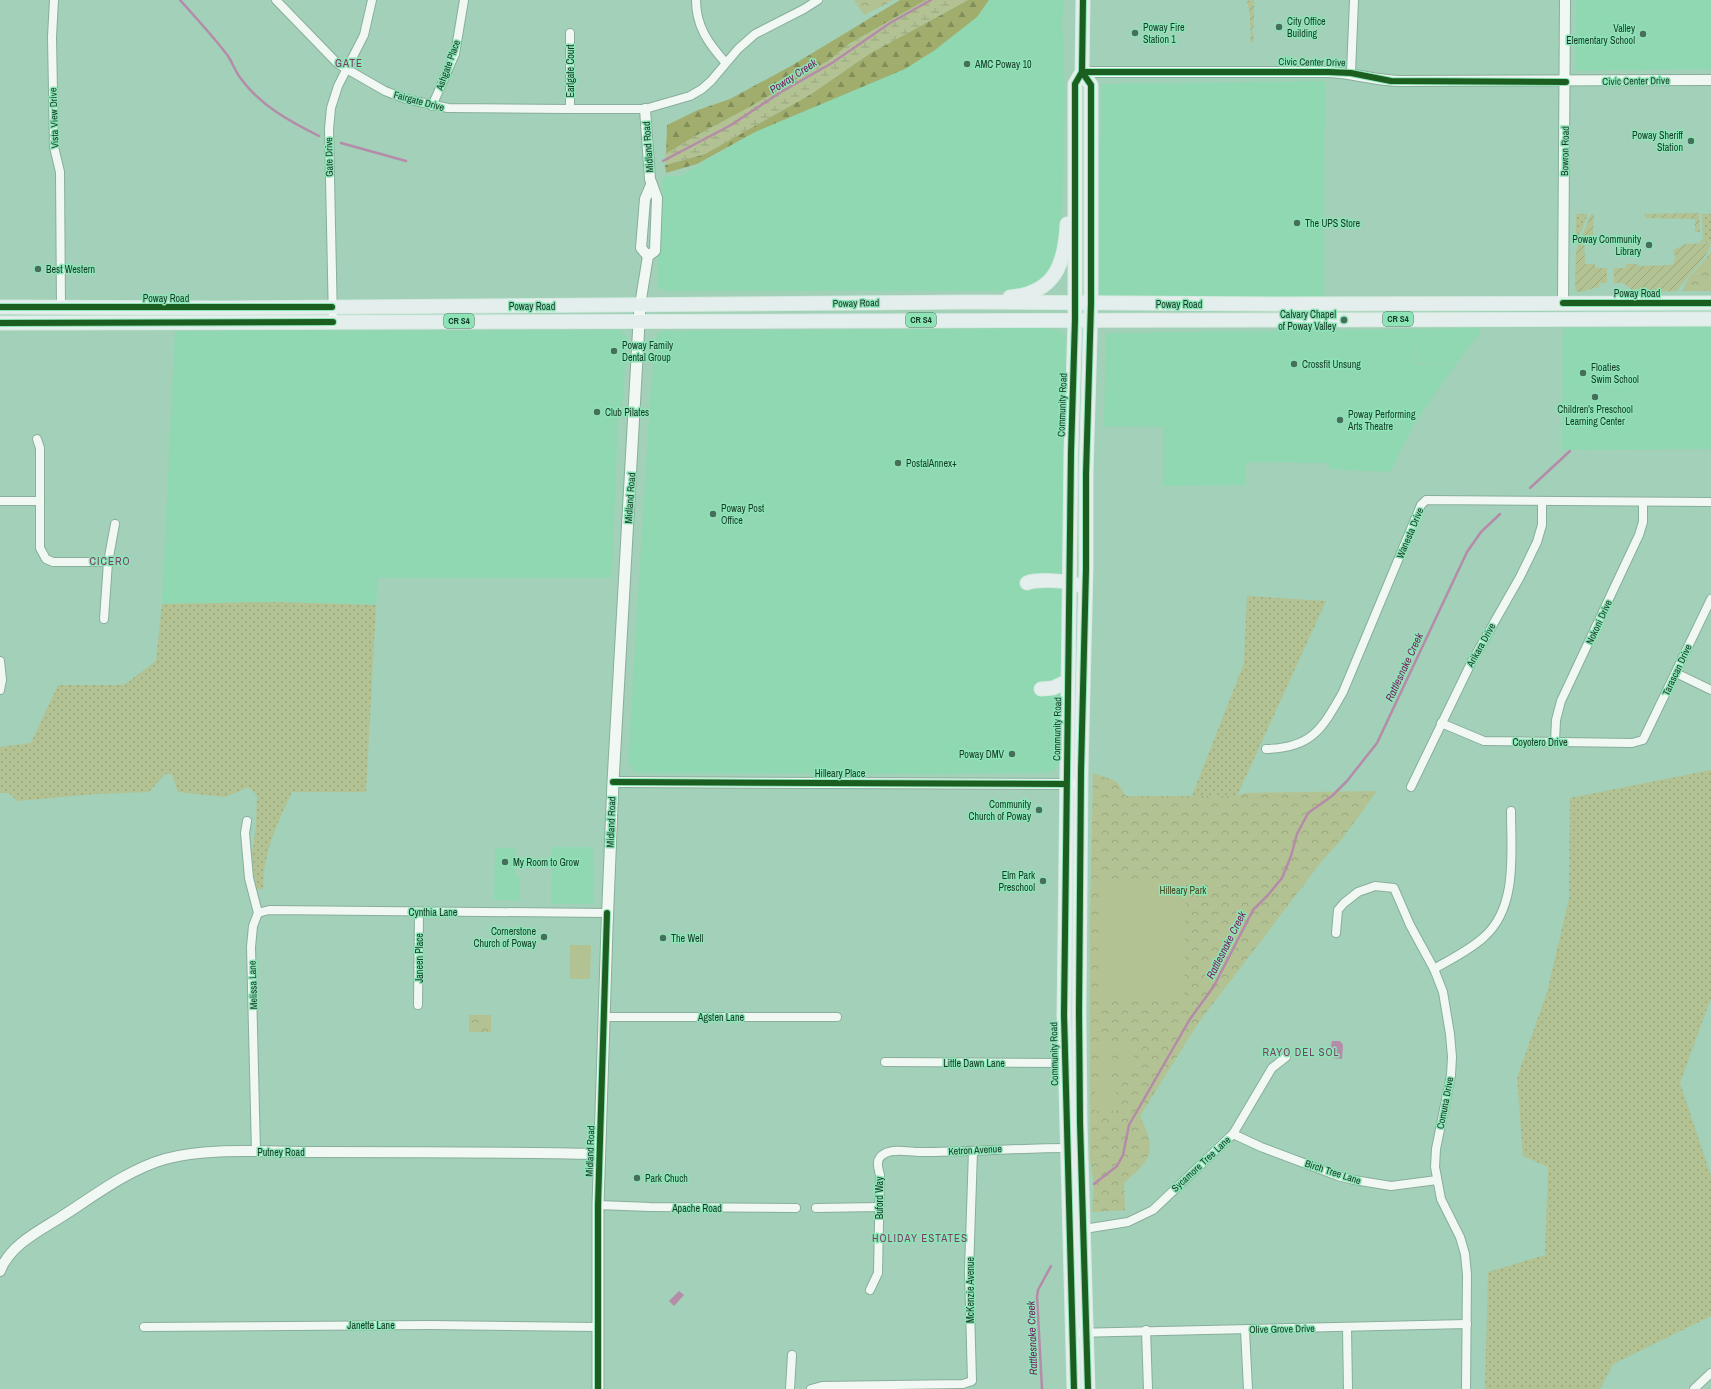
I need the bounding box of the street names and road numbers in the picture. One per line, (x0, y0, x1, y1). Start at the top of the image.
street label: Ashgate Place (433, 38, 463, 93)
street label: Earlgate Court (564, 44, 577, 97)
street label: Civic Center Drive (1278, 55, 1346, 69)
street label: Civic Center Drive (1602, 74, 1670, 88)
street label: Vista View Drive (46, 87, 62, 149)
street label: Fairgate Drive (392, 88, 446, 114)
street label: Midland Road (640, 121, 656, 173)
street label: Bowron Road (1558, 126, 1572, 176)
street label: Gate Drive (322, 137, 336, 177)
street label: Poway Road (1614, 287, 1660, 300)
street label: Poway Road (143, 292, 189, 305)
street label: Poway Road (833, 296, 879, 310)
street label: Poway Road (1156, 298, 1202, 311)
street label: Poway Road (509, 300, 555, 313)
road number: CR S4 (1383, 312, 1413, 326)
road number: CR S4 (906, 313, 936, 327)
road number: CR S4 (444, 314, 474, 328)
street label: Community Road (1054, 373, 1070, 437)
street label: Midland Road (622, 472, 638, 524)
street label: Wanesta Drive (1393, 505, 1427, 560)
street label: Nokoni Drive (1583, 597, 1615, 646)
street label: Arikara Drive (1463, 620, 1499, 670)
street label: Tarascan Drive (1659, 642, 1695, 698)
street label: Community Road (1050, 697, 1064, 761)
street label: Coyotero Drive (1512, 736, 1568, 749)
street label: Hilleary Place (815, 767, 866, 780)
street label: Midland Road (604, 796, 618, 848)
street label: Cynthia Lane (409, 906, 458, 919)
street label: Janeen Place (413, 933, 426, 983)
street label: Melissa Lane (246, 960, 260, 1010)
street label: Agsten Lane (697, 1011, 744, 1024)
street label: Community Road (1047, 1022, 1061, 1086)
street label: Little Dawn Lane (943, 1057, 1005, 1070)
street label: Comuna Drive (1434, 1075, 1457, 1130)
street label: Midland Road (583, 1125, 597, 1177)
street label: Sycamore Tree Lane (1169, 1133, 1234, 1195)
street label: Ketron Avenue (948, 1142, 1003, 1158)
street label: Putney Road (257, 1146, 305, 1159)
street label: Birch Tree Lane (1303, 1157, 1363, 1187)
street label: Buford Way (873, 1176, 886, 1219)
street label: Apache Road (671, 1202, 722, 1215)
street label: McKenzie Avenue (964, 1257, 977, 1323)
street label: Janette Lane (347, 1319, 395, 1332)
street label: Olive Grove Drive (1249, 1322, 1315, 1336)

